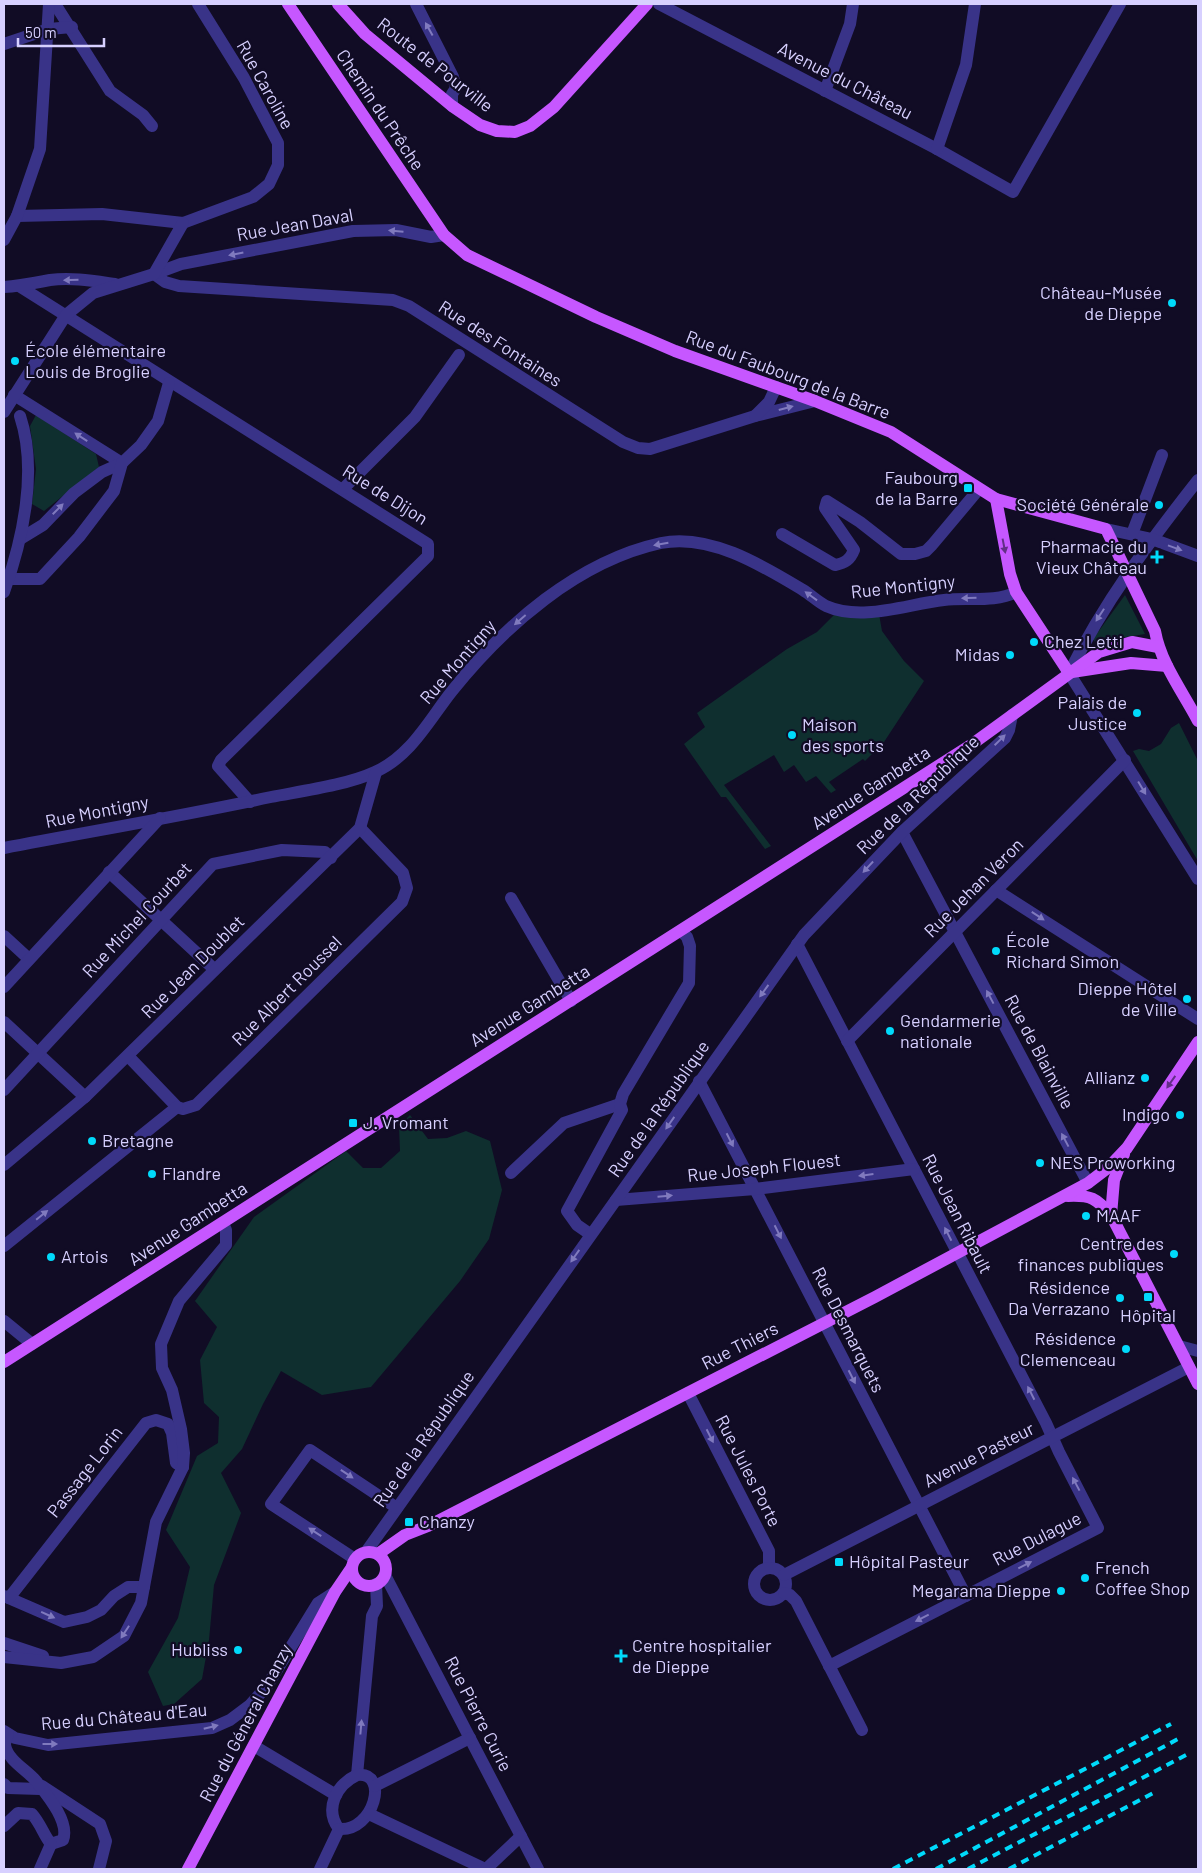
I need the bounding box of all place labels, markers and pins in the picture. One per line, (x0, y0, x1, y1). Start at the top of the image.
place label: Château-Musée de Dieppe (1040, 281, 1162, 324)
marker: Château-Musée de Dieppe (1166, 297, 1178, 309)
place label: École élémentaire Louis de Broglie (25, 339, 166, 382)
marker: École élémentaire Louis de Broglie (9, 355, 21, 367)
place label: Faubourg de la Barre (875, 466, 958, 509)
marker: Faubourg de la Barre (962, 482, 974, 494)
place label: Société Générale (1017, 493, 1149, 515)
marker: Société Générale (1153, 499, 1165, 511)
place label: Pharmacie du Vieux Château (1036, 535, 1147, 578)
marker: Pharmacie du Vieux Château (1151, 551, 1163, 563)
place label: Chez Letti (1044, 630, 1123, 652)
marker: Chez Letti (1028, 636, 1040, 648)
place label: Midas (955, 643, 1000, 665)
marker: Midas (1004, 649, 1016, 661)
place label: Palais de Justice (1058, 691, 1127, 734)
marker: Palais de Justice (1131, 707, 1143, 719)
place label: Maison des sports (802, 713, 884, 756)
marker: Maison des sports (786, 729, 798, 741)
place label: École Richard Simon (1006, 929, 1119, 972)
marker: École Richard Simon (990, 945, 1002, 957)
place label: Dieppe Hôtel de Ville (1077, 977, 1177, 1020)
marker: Dieppe Hôtel de Ville (1181, 993, 1193, 1005)
place label: Gendarmerie nationale (900, 1009, 1001, 1052)
marker: Gendarmerie nationale (884, 1025, 896, 1037)
place label: Allianz (1084, 1066, 1135, 1088)
marker: Allianz (1139, 1072, 1151, 1084)
place label: Indigo (1122, 1103, 1170, 1125)
marker: Indigo (1174, 1109, 1186, 1121)
place label: J. Vromant (363, 1111, 449, 1133)
marker: J. Vromant (347, 1117, 359, 1129)
place label: Bretagne (102, 1129, 174, 1151)
marker: Bretagne (86, 1135, 98, 1147)
place label: NES Proworking (1050, 1151, 1175, 1173)
marker: NES Proworking (1034, 1157, 1046, 1169)
place label: Flandre (162, 1162, 221, 1184)
marker: Flandre (146, 1168, 158, 1180)
place label: MAAF (1096, 1204, 1141, 1226)
marker: MAAF (1080, 1210, 1092, 1222)
place label: Centre des finances publiques (1018, 1232, 1164, 1275)
place label: Artois (61, 1245, 108, 1267)
marker: Centre des finances publiques (1168, 1248, 1180, 1260)
marker: Artois (45, 1251, 57, 1263)
place label: Résidence Da Verrazano (1008, 1276, 1110, 1319)
marker: Hôpital (1142, 1291, 1154, 1303)
marker: Résidence Da Verrazano (1114, 1292, 1126, 1304)
place label: Hôpital (1120, 1304, 1176, 1326)
place label: Résidence Clemenceau (1020, 1327, 1116, 1370)
marker: Résidence Clemenceau (1120, 1343, 1132, 1355)
place label: Chanzy (419, 1510, 475, 1532)
marker: Chanzy (403, 1516, 415, 1528)
place label: Hôpital Pasteur (849, 1550, 969, 1572)
marker: Hôpital Pasteur (833, 1556, 845, 1568)
place label: French Coffee Shop (1095, 1556, 1190, 1599)
marker: French Coffee Shop (1079, 1572, 1091, 1584)
place label: Megarama Dieppe (912, 1579, 1051, 1601)
marker: Megarama Dieppe (1055, 1585, 1067, 1597)
place label: Centre hospitalier de Dieppe (632, 1634, 772, 1677)
place label: Hubliss (171, 1638, 228, 1660)
marker: Hubliss (232, 1644, 244, 1656)
marker: Centre hospitalier de Dieppe (614, 1649, 628, 1663)

